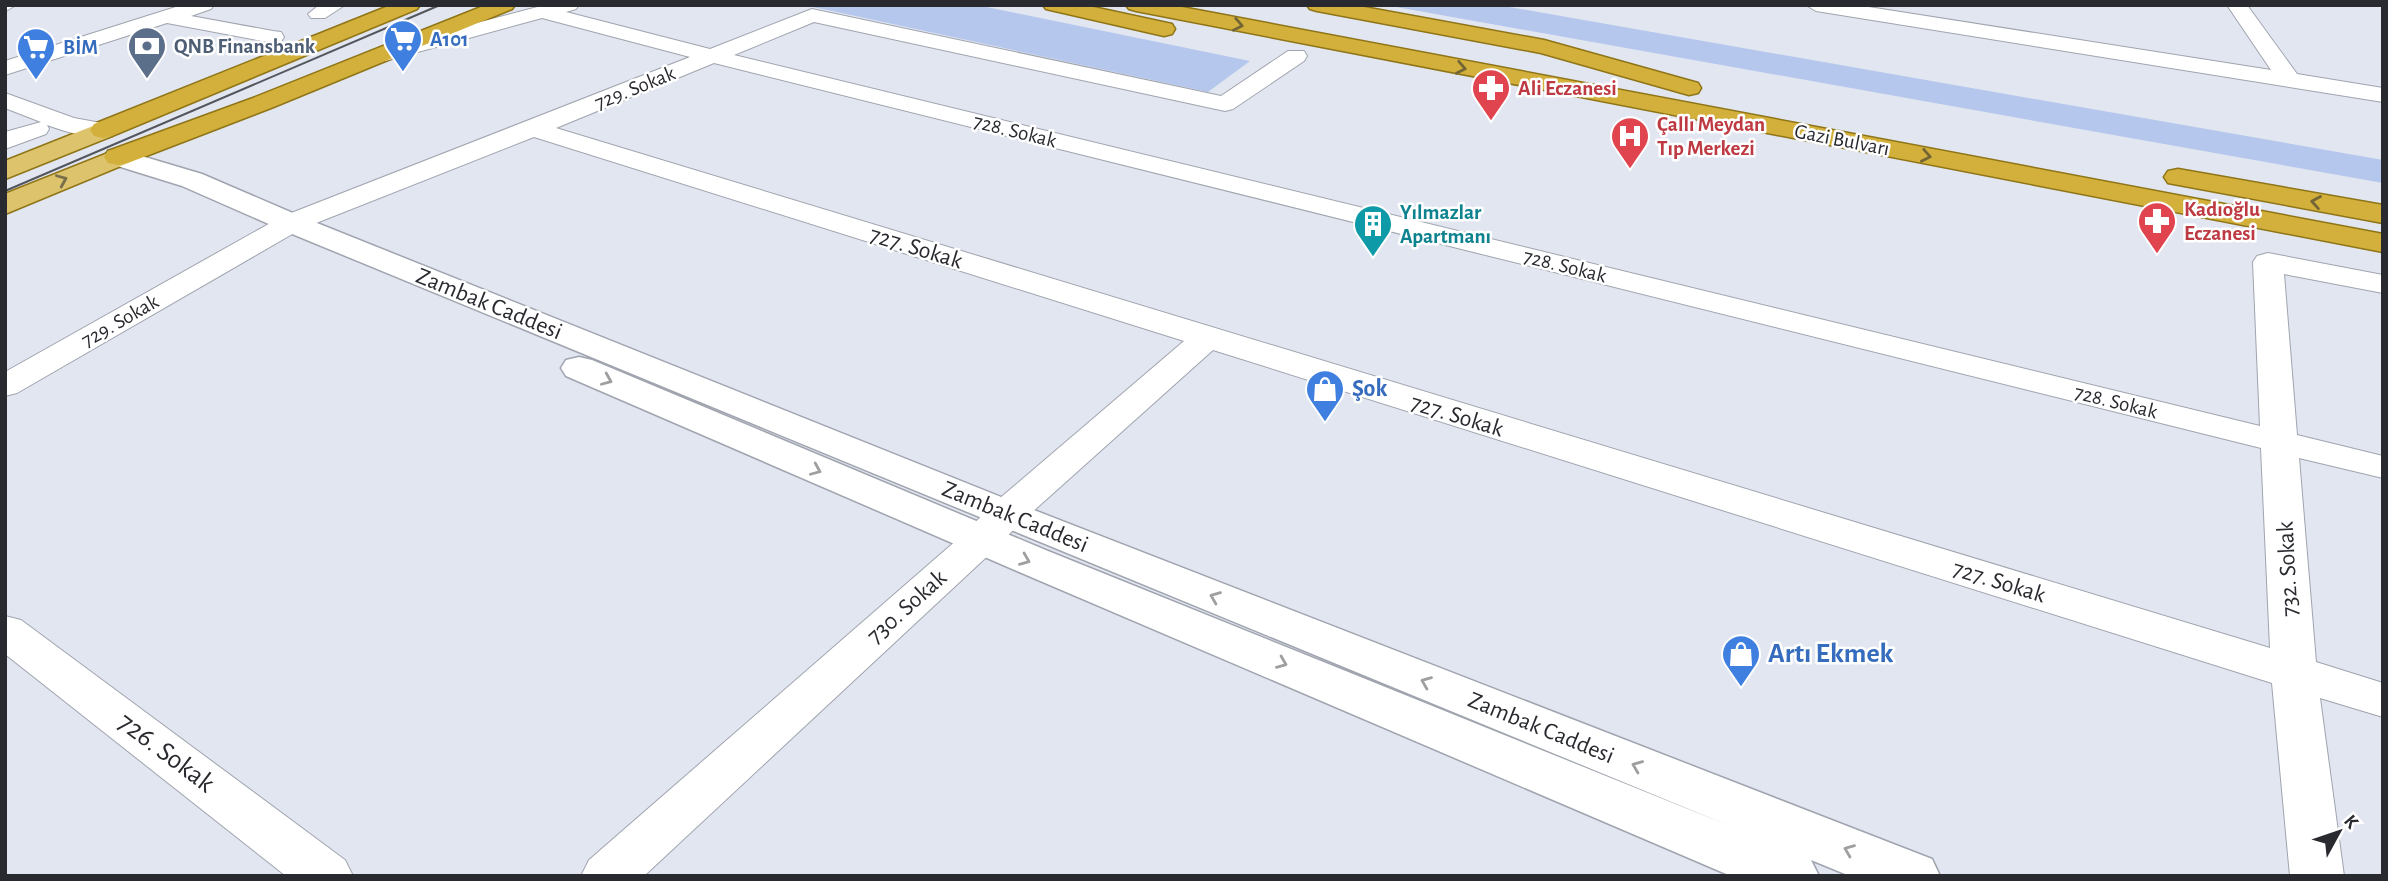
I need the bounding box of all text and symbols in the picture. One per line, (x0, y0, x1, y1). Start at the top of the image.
one-way arrow (1232, 17, 1244, 32)
supermarket icon: A101 (382, 18, 424, 73)
bank icon: QNB Finansbank (126, 25, 168, 80)
supermarket icon: BİM (15, 26, 57, 81)
place label: A101 (430, 29, 469, 50)
place label: BİM (63, 36, 98, 58)
place label: QNB Finansbank (174, 36, 316, 58)
one-way arrow (1455, 59, 1467, 74)
street label: 729. Sokak (592, 62, 679, 114)
pharmacy icon: Ali Eczanesi (1470, 67, 1512, 122)
place label: Ali Eczanesi (1518, 78, 1617, 99)
street label: 728. Sokak (971, 111, 1059, 152)
place label: Çallı Meydan Tıp Merkezi (1657, 114, 1765, 159)
hospital icon: Çallı Meydan Tıp Merkezi (1609, 115, 1651, 170)
street label: Gazi Bulvarı (1793, 120, 1891, 160)
one-way arrow (1920, 148, 1932, 163)
one-way arrow (55, 175, 67, 189)
one-way arrow (2310, 195, 2322, 210)
place label: Kadıoğlu Eczanesi (2184, 199, 2260, 244)
pharmacy icon: Kadıoğlu Eczanesi (2136, 200, 2178, 255)
place label: Yılmazlar Apartmanı (1400, 202, 1491, 247)
building icon: Yılmazlar Apartmanı (1352, 203, 1394, 258)
street label: 727. Sokak (867, 223, 965, 273)
street label: 728. Sokak (1521, 246, 1609, 287)
street label: Zambak Caddesi (413, 264, 565, 344)
street label: 729. Sokak (78, 291, 162, 351)
shop icon: Şok (1304, 368, 1346, 423)
one-way arrow (600, 372, 612, 386)
place label: Şok (1352, 377, 1387, 401)
street label: 728. Sokak (2072, 382, 2160, 423)
street label: 727. Sokak (1408, 391, 1506, 441)
one-way arrow (809, 462, 821, 476)
street label: Zambak Caddesi (939, 477, 1091, 557)
street label: 732. Sokak (2274, 521, 2302, 617)
one-way arrow (1019, 551, 1031, 565)
street label: 727. Sokak (1950, 557, 2048, 607)
street label: 730. Sokak (863, 566, 951, 648)
one-way arrow (1209, 592, 1221, 606)
shop icon: Artı Ekmek (1720, 633, 1762, 688)
place label: Artı Ekmek (1768, 640, 1894, 668)
one-way arrow (1275, 655, 1287, 669)
one-way arrow (1421, 676, 1433, 690)
street label: Zambak Caddesi (1465, 688, 1617, 768)
street label: 726. Sokak (112, 708, 220, 798)
one-way arrow (1632, 761, 1644, 775)
north arrow (2304, 797, 2374, 867)
text: K (2340, 812, 2362, 833)
one-way arrow (1843, 845, 1855, 859)

